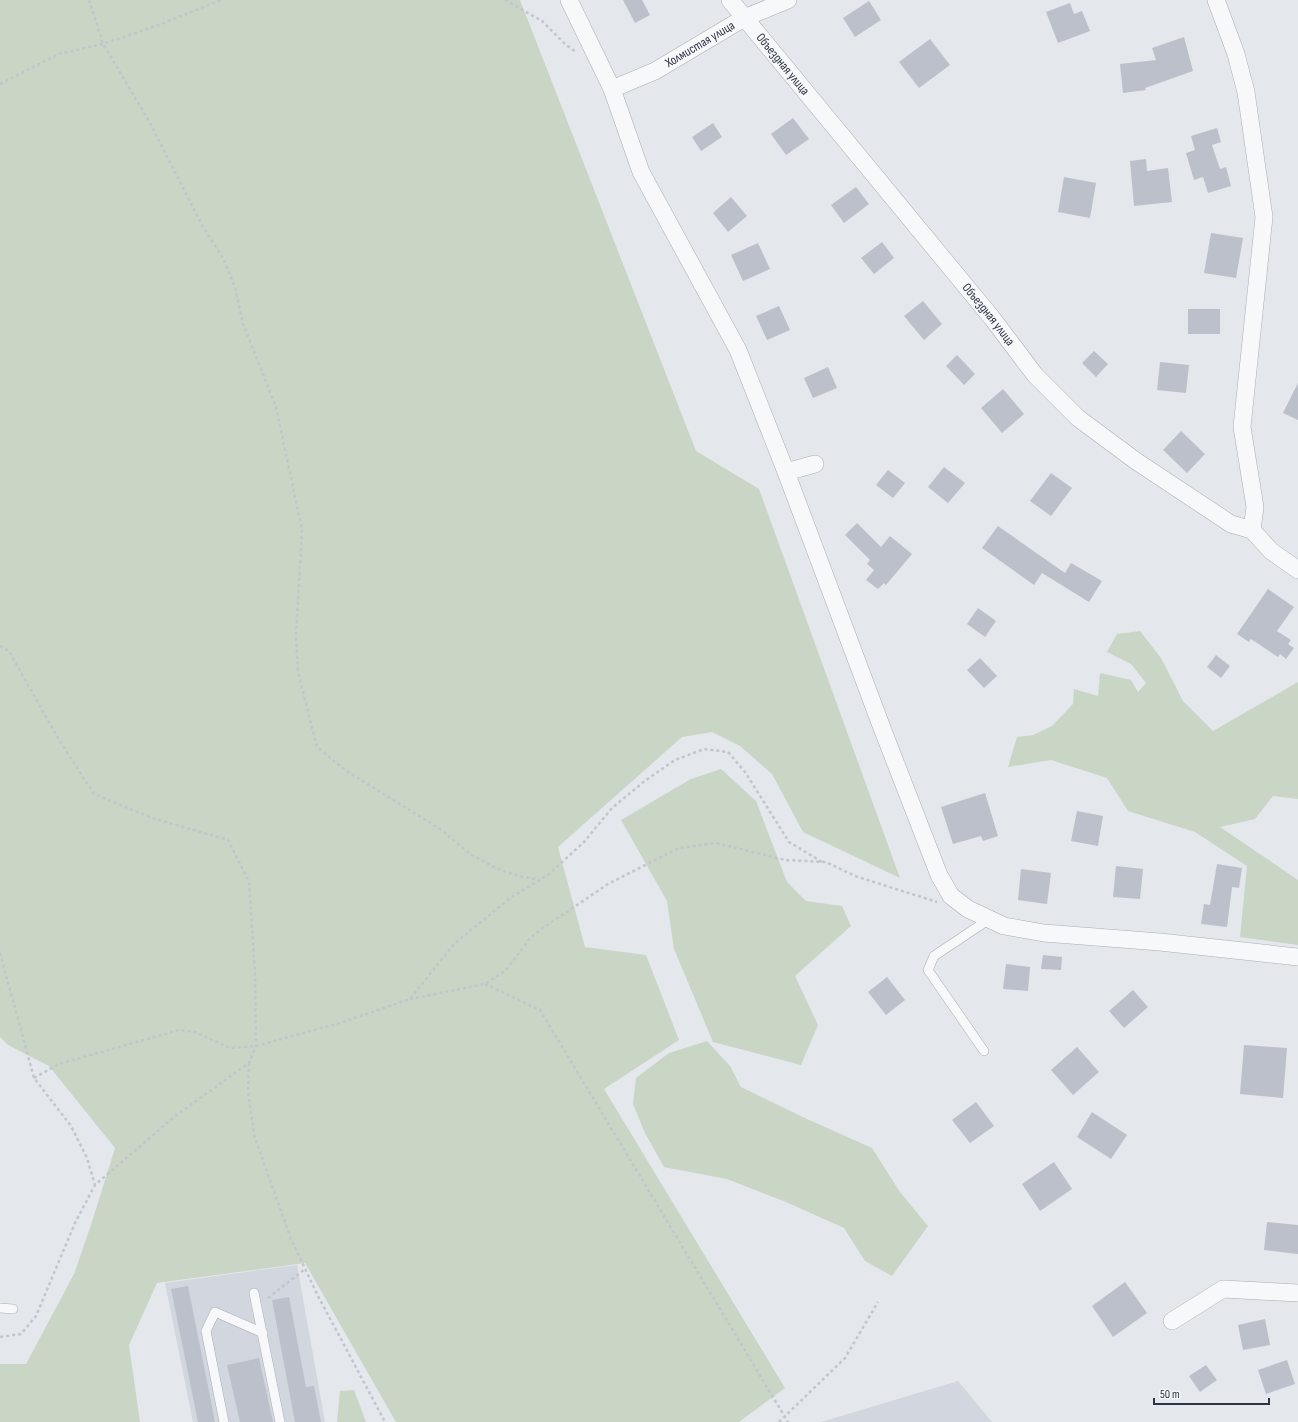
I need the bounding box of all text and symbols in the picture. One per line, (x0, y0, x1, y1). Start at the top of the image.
street label: Холмистая улица (662, 17, 738, 72)
street label: Объездная улица (753, 30, 813, 98)
street label: Объездная улица (959, 280, 1018, 349)
scale bar (1154, 1380, 1269, 1406)
text: 50 m (1160, 1387, 1180, 1402)

